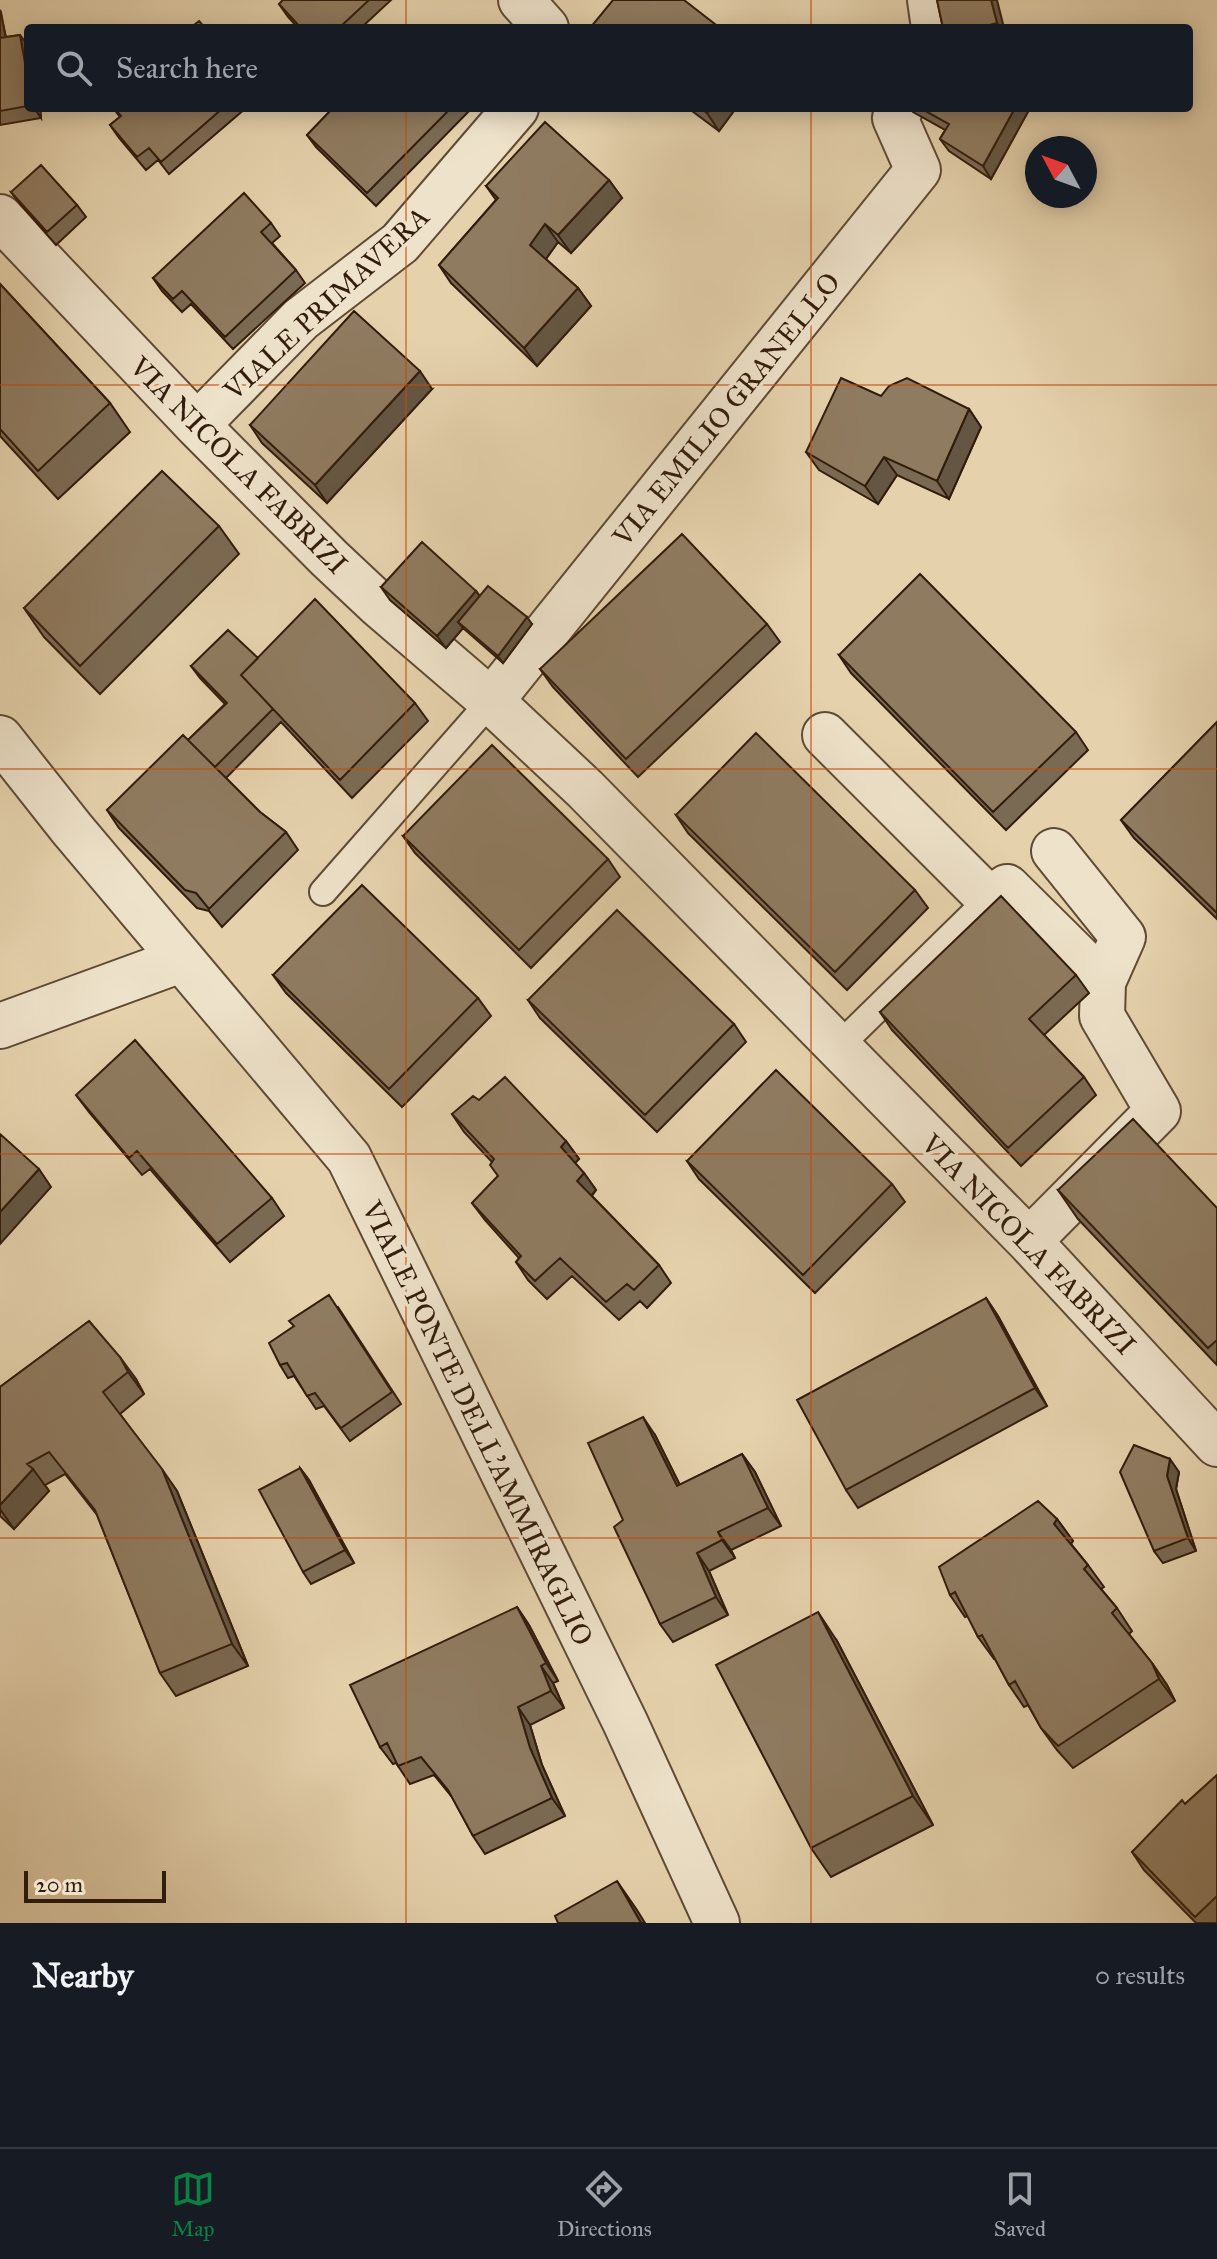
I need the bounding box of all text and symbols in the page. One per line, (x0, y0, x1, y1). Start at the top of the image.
search box (24, 24, 1193, 112)
icon: search (52, 46, 96, 90)
text: Search here (116, 50, 258, 86)
north arrow (1025, 136, 1097, 208)
street label: VIALE PRIMAVERA (215, 199, 437, 408)
street label: VIA EMILIO GRANELLO (604, 265, 848, 554)
street label: VIA NICOLA FABRIZI (122, 348, 355, 582)
street label: VIA NICOLA FABRIZI (913, 1126, 1143, 1362)
street label: VIALE PONTE DELL'AMMIRAGLIO (354, 1194, 601, 1651)
scale bar (24, 1867, 166, 1903)
text: 20 m (36, 1871, 83, 1898)
text: Nearby (32, 1955, 134, 1996)
text: 0 results (1095, 1959, 1185, 1991)
tab: Map (171, 2167, 215, 2242)
tab: Directions (557, 2167, 652, 2242)
tab: Saved (994, 2167, 1046, 2242)

